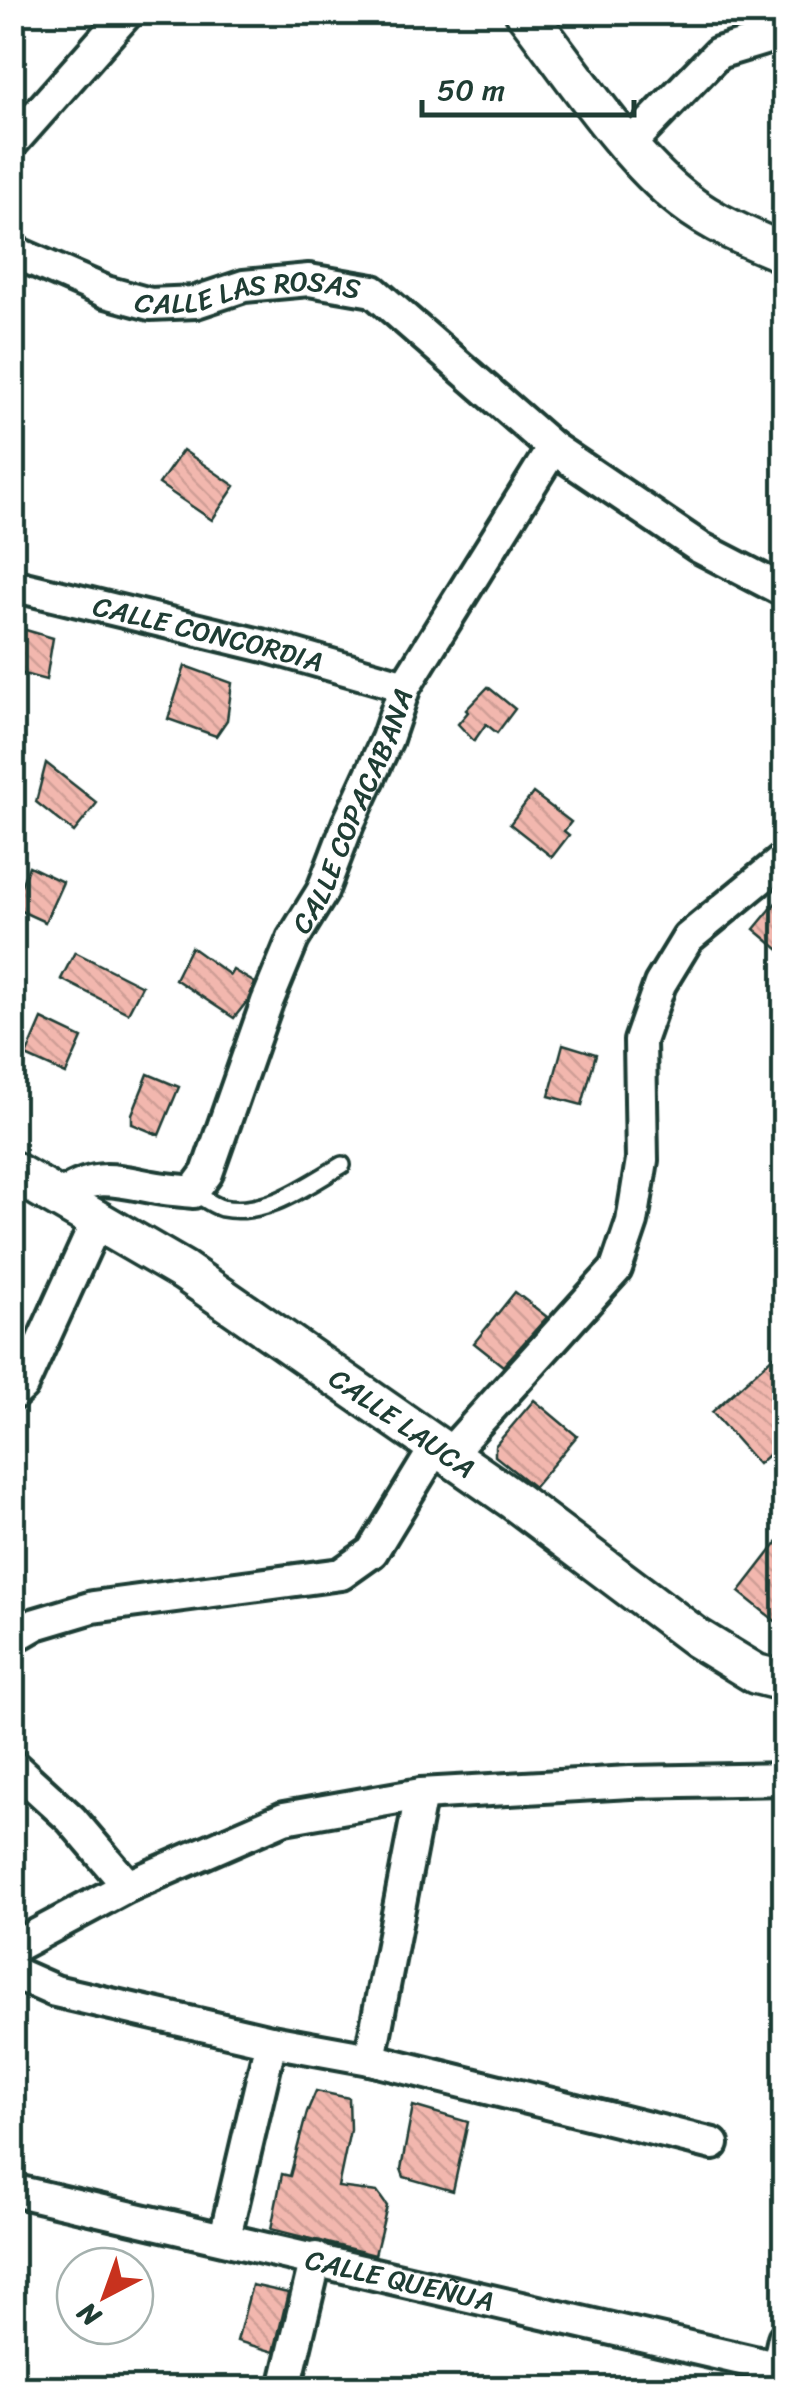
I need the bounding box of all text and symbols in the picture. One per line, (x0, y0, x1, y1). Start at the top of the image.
scale bar (422, 55, 634, 117)
text: 50 m (437, 63, 505, 117)
street label: CALLE LAS ROSAS (129, 256, 365, 329)
street label: CALLE CONCORDIA (88, 581, 329, 686)
street label: CALLE COPACABANA (278, 682, 428, 944)
street label: CALLE LAUCA (318, 1355, 486, 1492)
street label: CALLE QUEÑUA (301, 2235, 499, 2326)
north arrow (55, 2246, 155, 2346)
text: N (65, 2289, 113, 2340)

